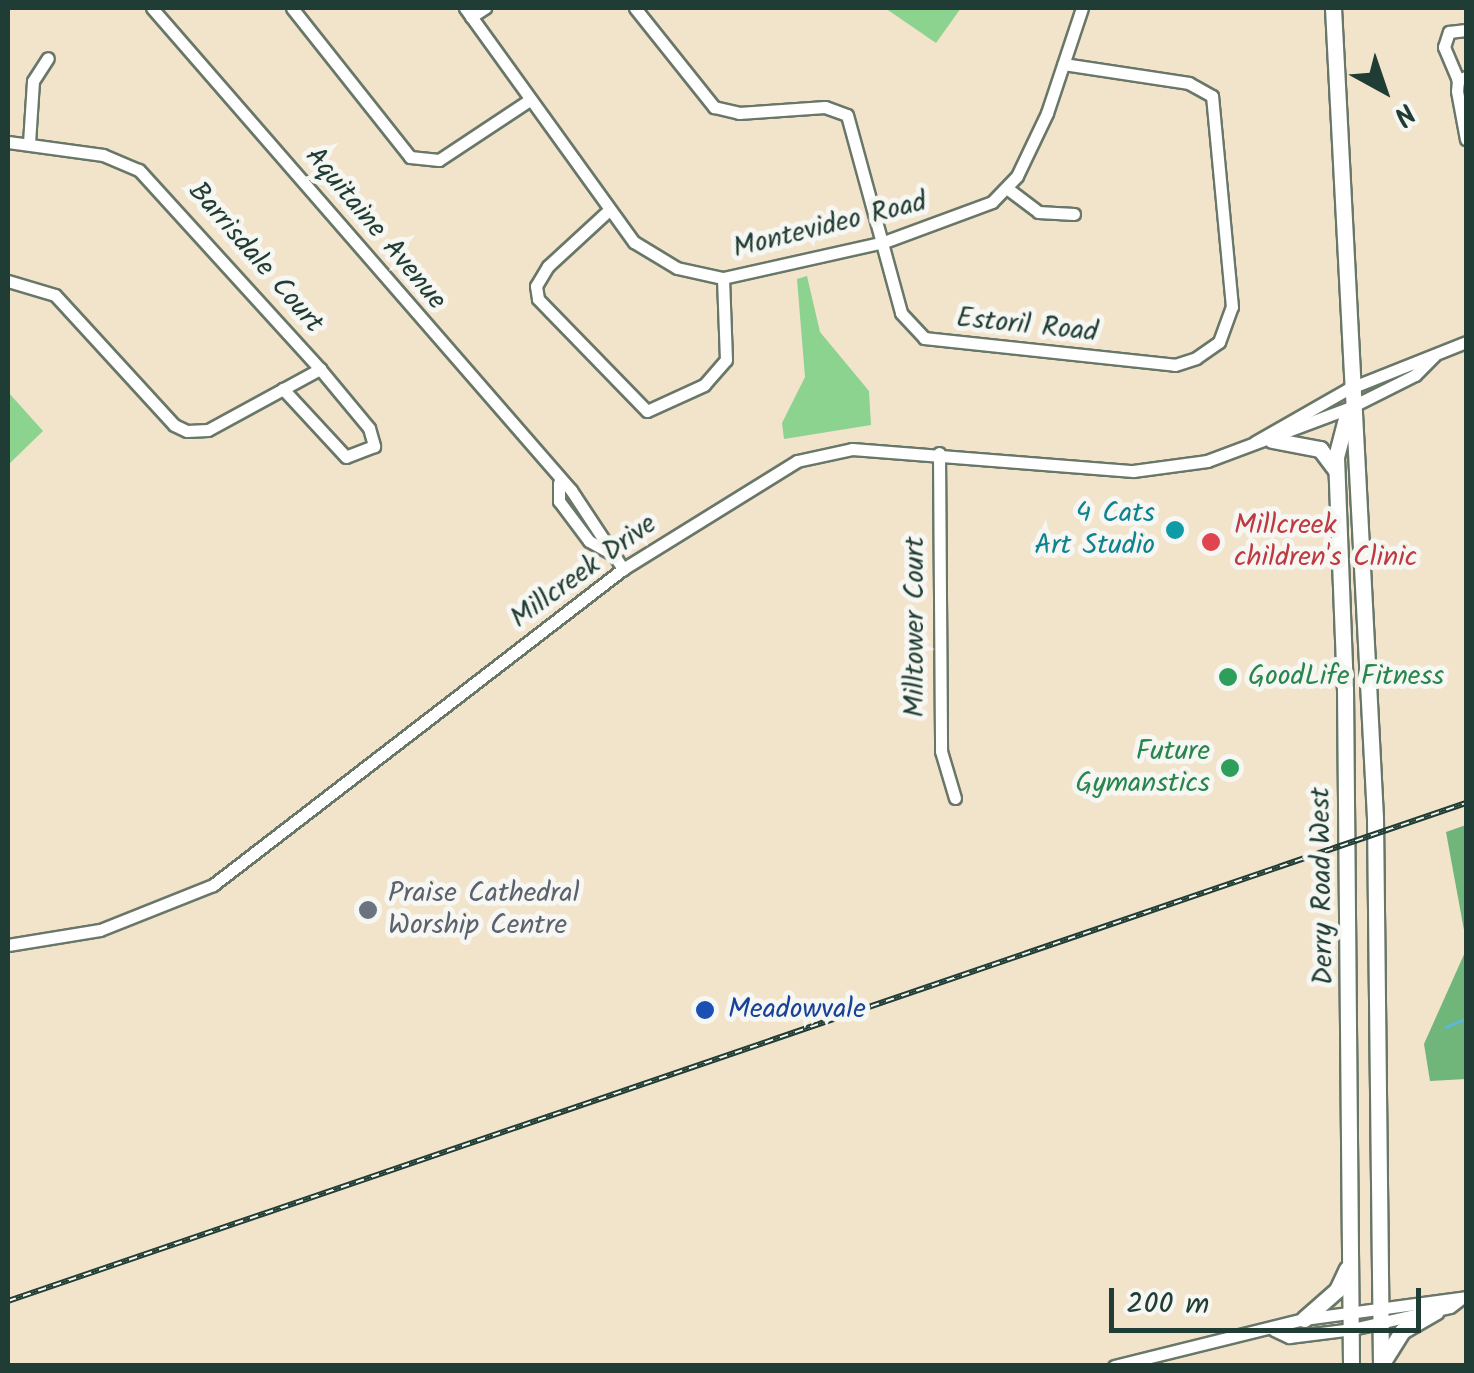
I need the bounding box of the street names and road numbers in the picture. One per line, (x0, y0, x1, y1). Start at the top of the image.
street label: Aquitaine Avenue (297, 141, 453, 317)
street label: Barrisdale Court (180, 176, 330, 340)
street label: Montevideo Road (730, 186, 930, 266)
street label: Estoril Road (955, 302, 1099, 350)
street label: Millcreek Drive (504, 508, 664, 636)
street label: Milltower Court (899, 537, 933, 717)
street label: Derry Road West (1304, 787, 1342, 985)

